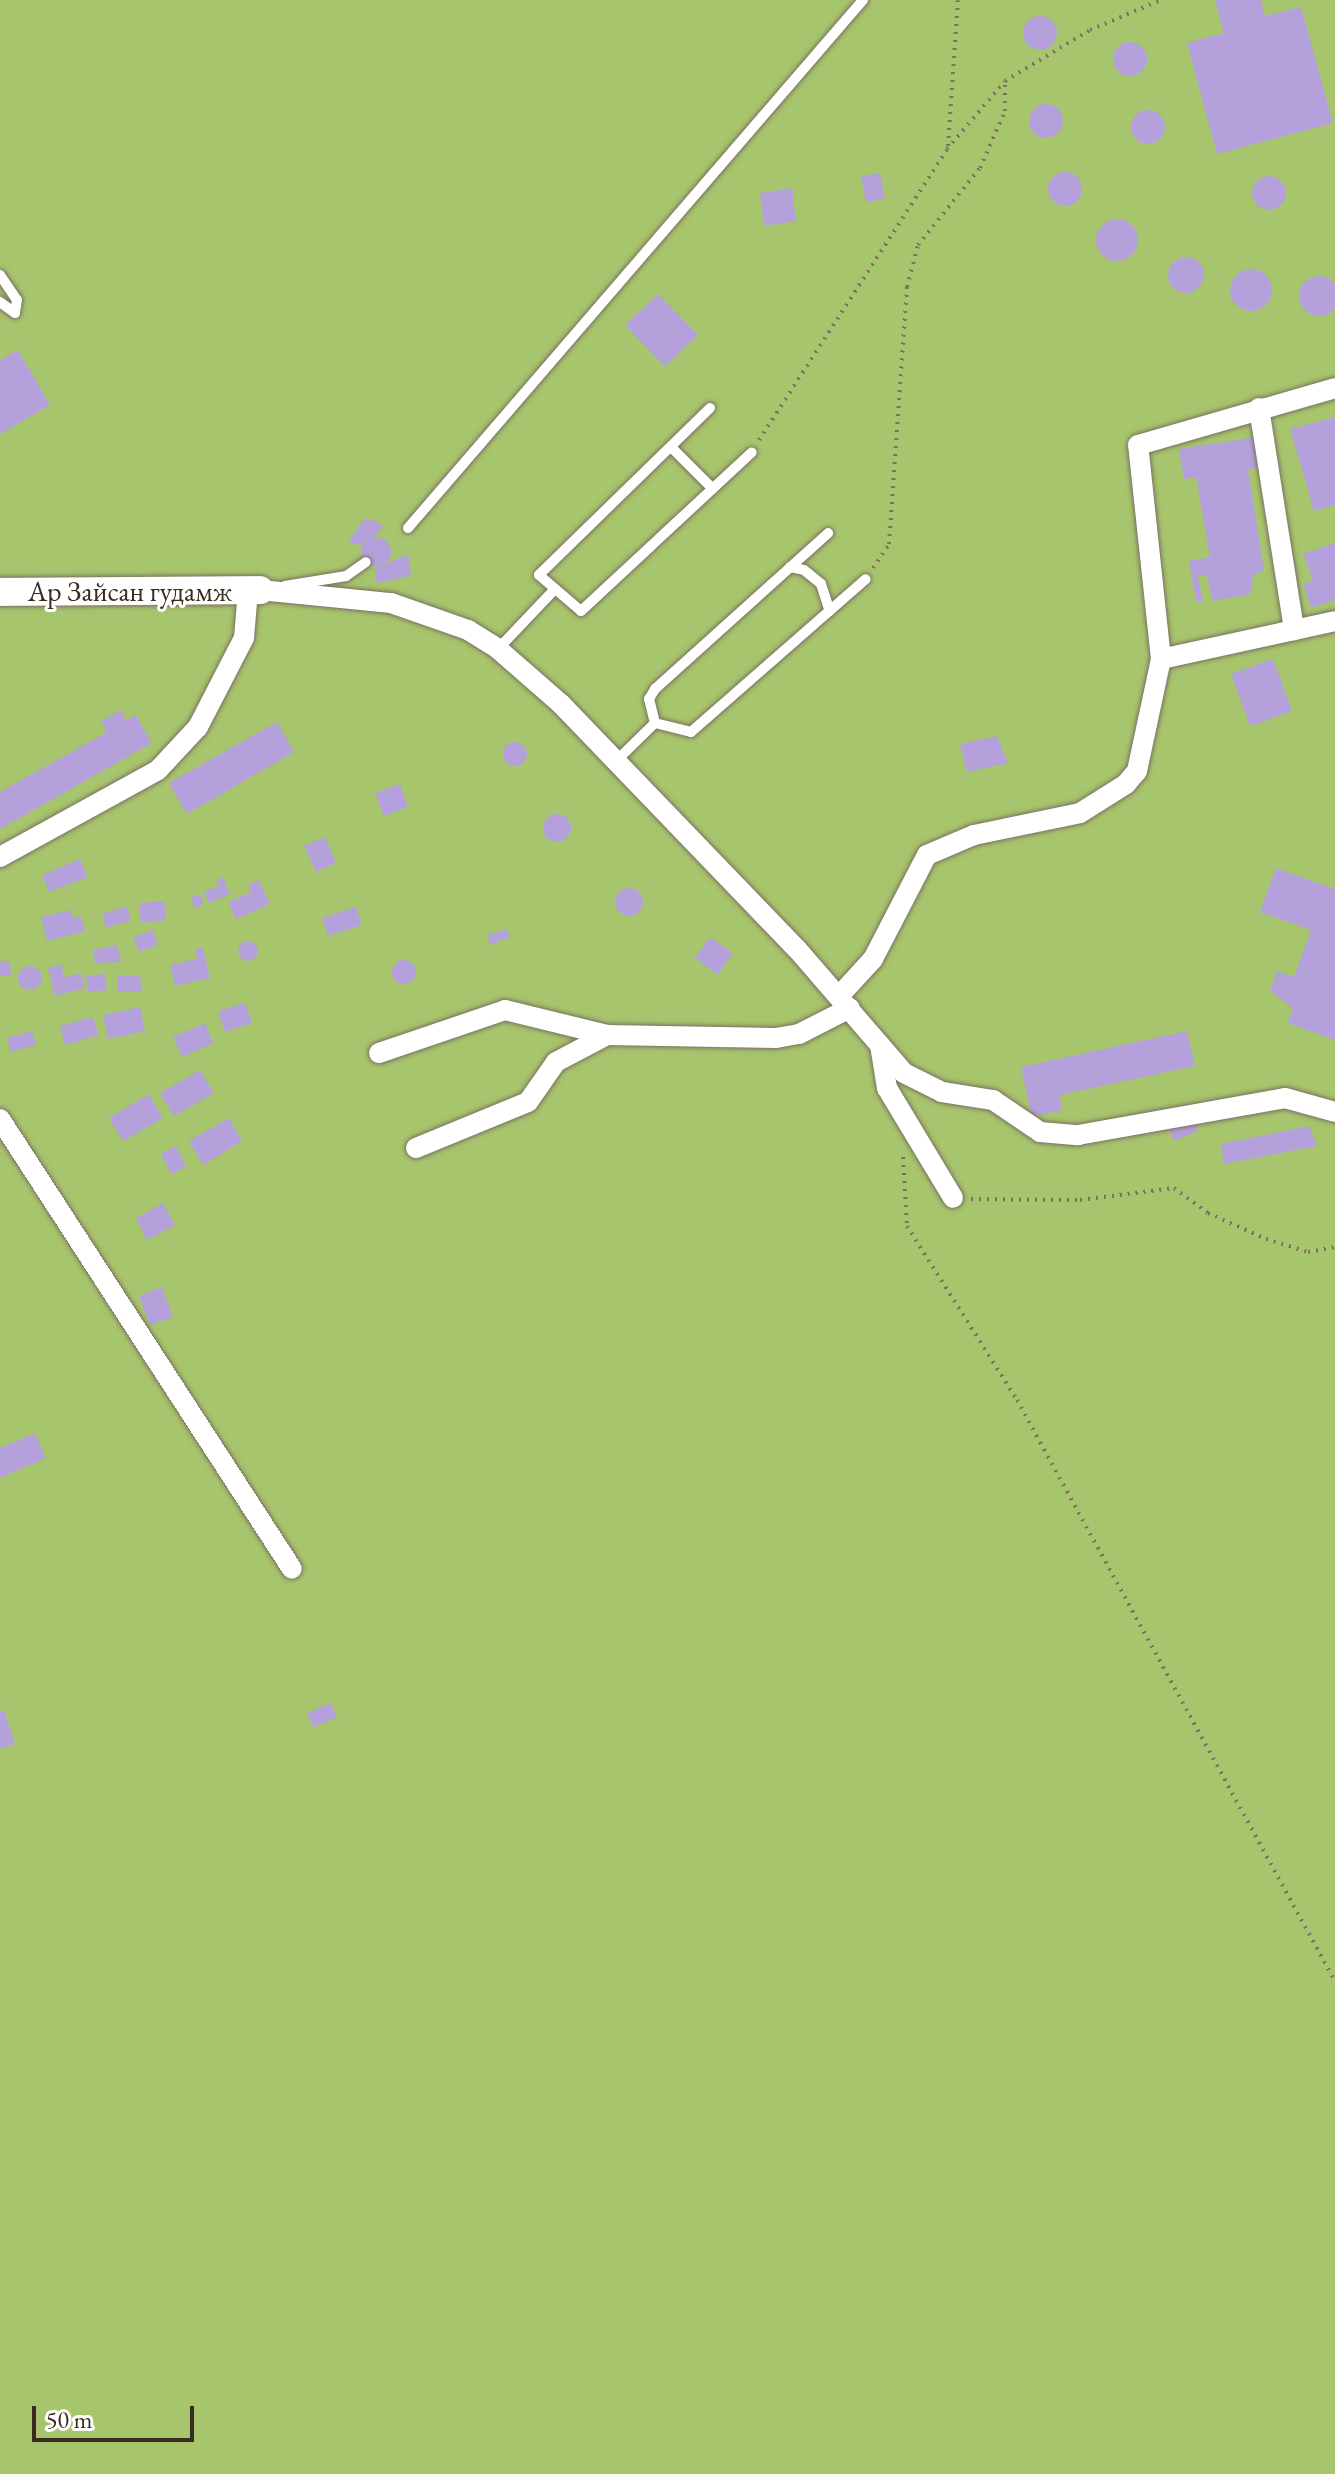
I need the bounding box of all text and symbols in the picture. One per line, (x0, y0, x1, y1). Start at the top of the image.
street label: Ар Зайсан гудамж (28, 574, 232, 608)
scale bar (36, 2390, 198, 2440)
text: 50 m (46, 2404, 93, 2435)

